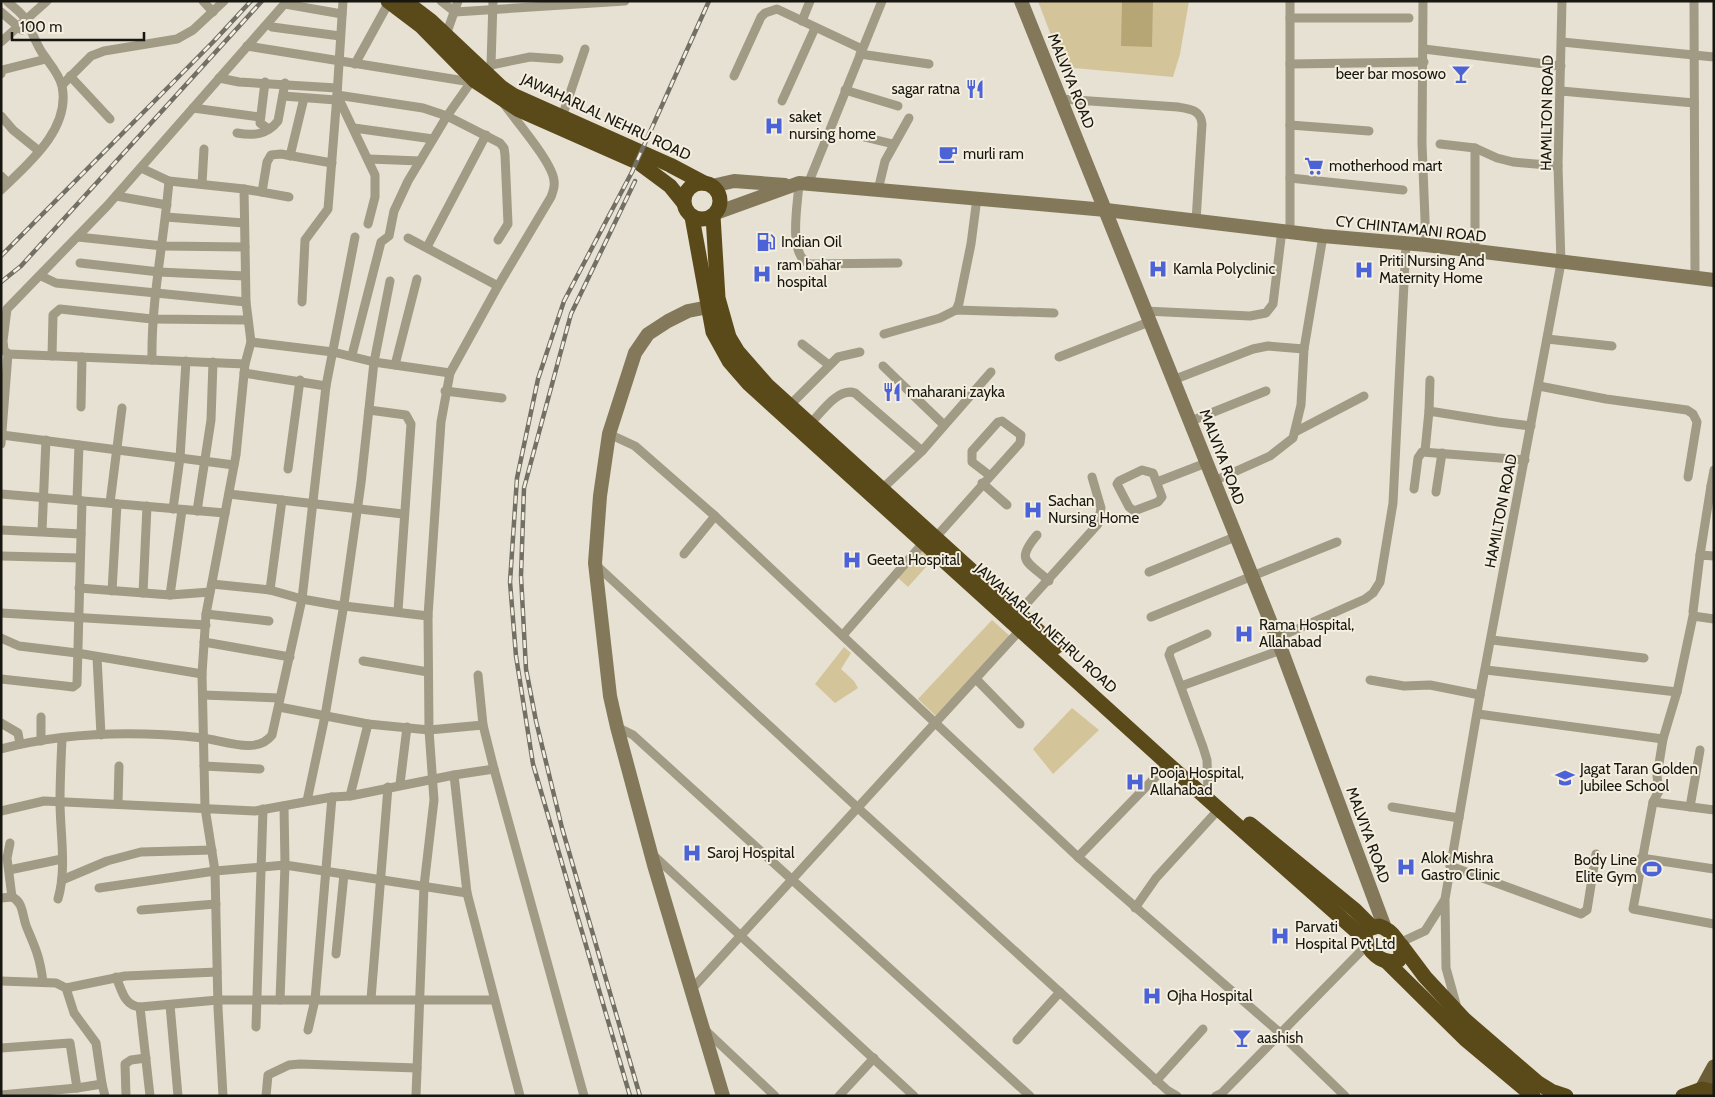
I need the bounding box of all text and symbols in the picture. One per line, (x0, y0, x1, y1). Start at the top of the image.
scale bar (12, 10, 145, 42)
text: 100 m (20, 18, 62, 36)
street label: MALVIYA ROAD (1044, 31, 1098, 131)
street label: HAMILTON ROAD (1537, 55, 1557, 171)
bar icon: beer bar mosowo (1450, 63, 1472, 85)
place label: beer bar mosowo (1336, 65, 1446, 83)
street label: JAWAHARLAL NEHRU ROAD (517, 69, 694, 164)
restaurant icon: sagar ratna (964, 78, 986, 100)
place label: sagar ratna (891, 80, 961, 98)
place label: saket nursing home (789, 108, 876, 143)
hospital icon: saket nursing home (763, 115, 785, 137)
cafe icon: murli ram (937, 143, 959, 165)
place label: murli ram (963, 145, 1024, 163)
supermarket icon: motherhood mart (1303, 155, 1325, 177)
place label: motherhood mart (1329, 157, 1442, 175)
street label: CY CHINTAMANI ROAD (1335, 212, 1487, 246)
fuel station icon: Indian Oil (755, 231, 777, 253)
place label: Indian Oil (781, 233, 842, 251)
place label: Priti Nursing And Maternity Home (1379, 252, 1485, 287)
place label: ram bahar hospital (777, 256, 841, 291)
hospital icon: Kamla Polyclinic (1147, 258, 1169, 280)
hospital icon: Priti Nursing And Maternity Home (1353, 259, 1375, 281)
place label: Kamla Polyclinic (1173, 260, 1276, 278)
hospital icon: ram bahar hospital (751, 263, 773, 285)
restaurant icon: maharani zayka (881, 381, 903, 403)
place label: maharani zayka (907, 383, 1006, 401)
street label: MALVIYA ROAD (1195, 407, 1249, 508)
street label: HAMILTON ROAD (1481, 452, 1521, 570)
place label: Sachan Nursing Home (1048, 492, 1139, 527)
hospital icon: Sachan Nursing Home (1022, 499, 1044, 521)
hospital icon: Geeta Hospital (841, 549, 863, 571)
place label: Geeta Hospital (867, 551, 961, 569)
street label: JAWAHARLAL NEHRU ROAD (970, 559, 1121, 697)
place label: Rama Hospital, Allahabad (1259, 616, 1354, 651)
hospital icon: Rama Hospital, Allahabad (1233, 623, 1255, 645)
place label: Jagat Taran Golden Jubilee School (1579, 760, 1698, 795)
place label: Pooja Hospital, Allahabad (1150, 764, 1244, 799)
school or university icon: Jagat Taran Golden Jubilee School (1554, 767, 1576, 789)
hospital icon: Pooja Hospital, Allahabad (1124, 771, 1146, 793)
street label: MALVIYA ROAD (1342, 784, 1394, 886)
hospital icon: Saroj Hospital (681, 842, 703, 864)
place label: Saroj Hospital (707, 844, 795, 862)
place label: Alok Mishra Gastro Clinic (1421, 849, 1500, 884)
place label: Body Line Elite Gym (1574, 851, 1637, 886)
hospital icon: Alok Mishra Gastro Clinic (1395, 856, 1417, 878)
sports icon: Body Line Elite Gym (1641, 858, 1663, 880)
place label: Parvati Hospital Pvt Ltd (1295, 918, 1395, 953)
hospital icon: Parvati Hospital Pvt Ltd (1269, 925, 1291, 947)
hospital icon: Ojha Hospital (1141, 985, 1163, 1007)
place label: Ojha Hospital (1167, 987, 1253, 1005)
bar icon: aashish (1231, 1027, 1253, 1049)
place label: aashish (1257, 1029, 1303, 1047)

